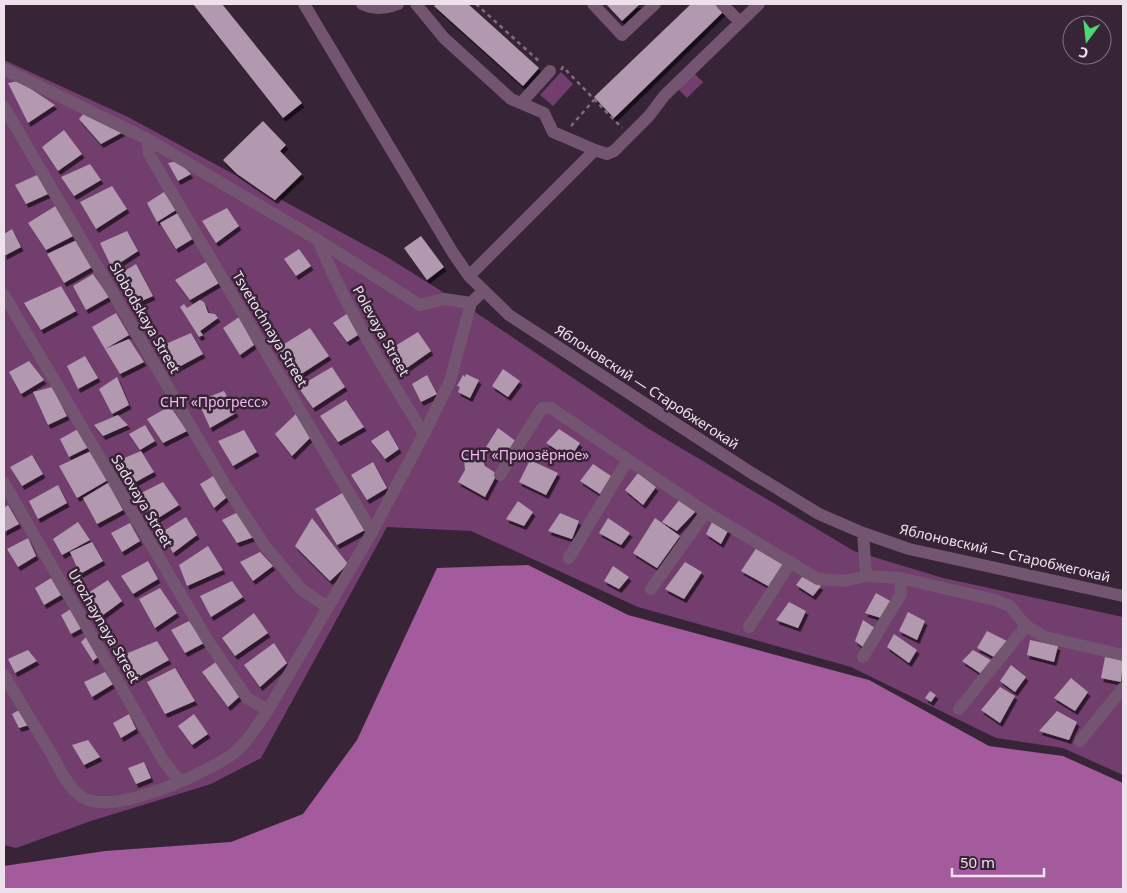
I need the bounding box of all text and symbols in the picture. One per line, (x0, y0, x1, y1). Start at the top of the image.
north arrow (1062, 15, 1112, 65)
text: С (1077, 43, 1090, 63)
street label: Slobodskaya Street (106, 259, 185, 377)
street label: Tsvetochnaya Street (228, 267, 313, 390)
street label: Polevaya Street (349, 282, 414, 379)
street label: Яблоновский — Старобжегокай (552, 320, 743, 453)
park label: СНТ «Прогресс» (160, 392, 268, 411)
park label: СНТ «Приозёрное» (461, 445, 589, 464)
street label: Sadovaya Street (107, 451, 178, 551)
street label: Яблоновский — Старобжегокай (898, 519, 1112, 586)
street label: Urozhaynaya Street (64, 565, 145, 686)
scale bar (952, 846, 1044, 878)
text: 50 m (960, 852, 995, 872)

